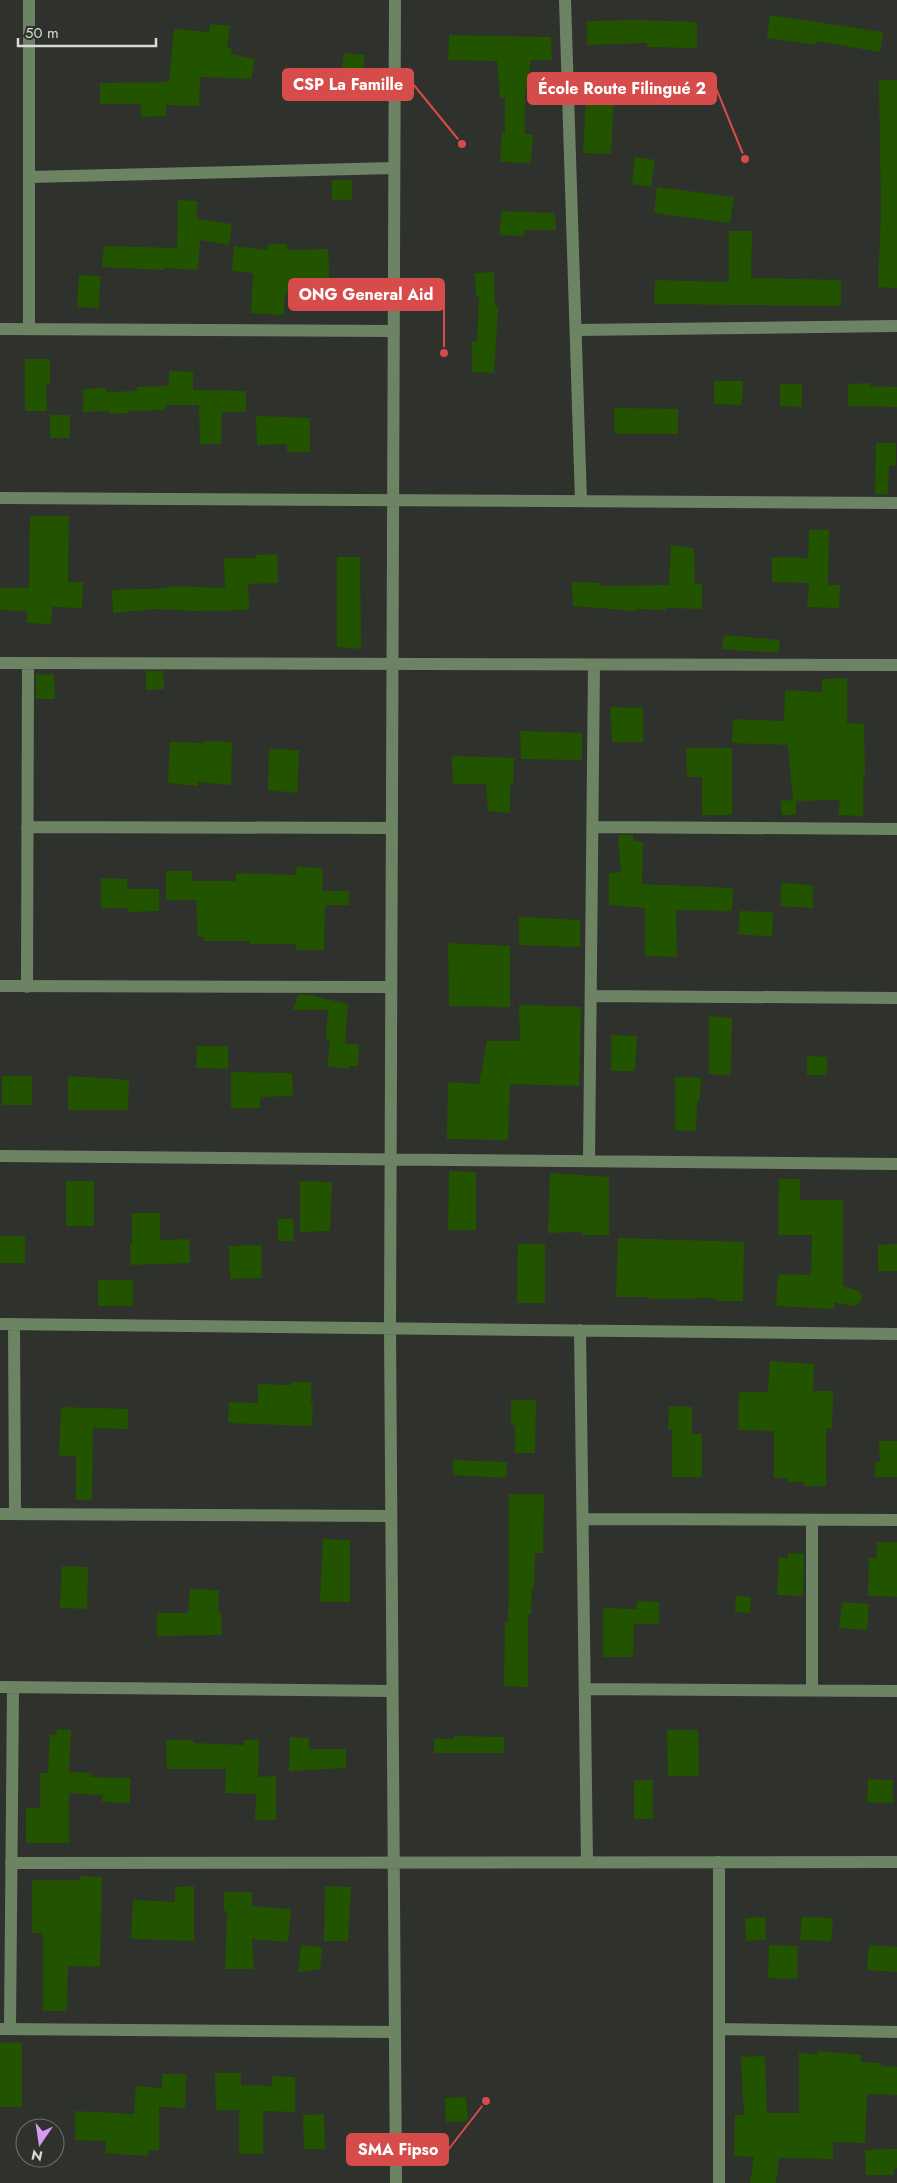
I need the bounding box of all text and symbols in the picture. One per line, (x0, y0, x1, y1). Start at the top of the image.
scale bar (18, 15, 155, 47)
text: 50 m (25, 22, 59, 44)
callout: CSP La Famille (283, 69, 413, 100)
text: CSP La Famille (293, 73, 403, 96)
callout: École Route Filingué 2 (528, 73, 716, 104)
text: École Route Filingué 2 (538, 77, 706, 100)
callout: ONG General Aid (289, 279, 444, 310)
text: ONG General Aid (299, 283, 433, 306)
north arrow (15, 2118, 65, 2168)
callout: SMA Fipso (347, 2134, 448, 2165)
text: SMA Fipso (358, 2138, 438, 2161)
text: N (29, 2145, 45, 2167)

